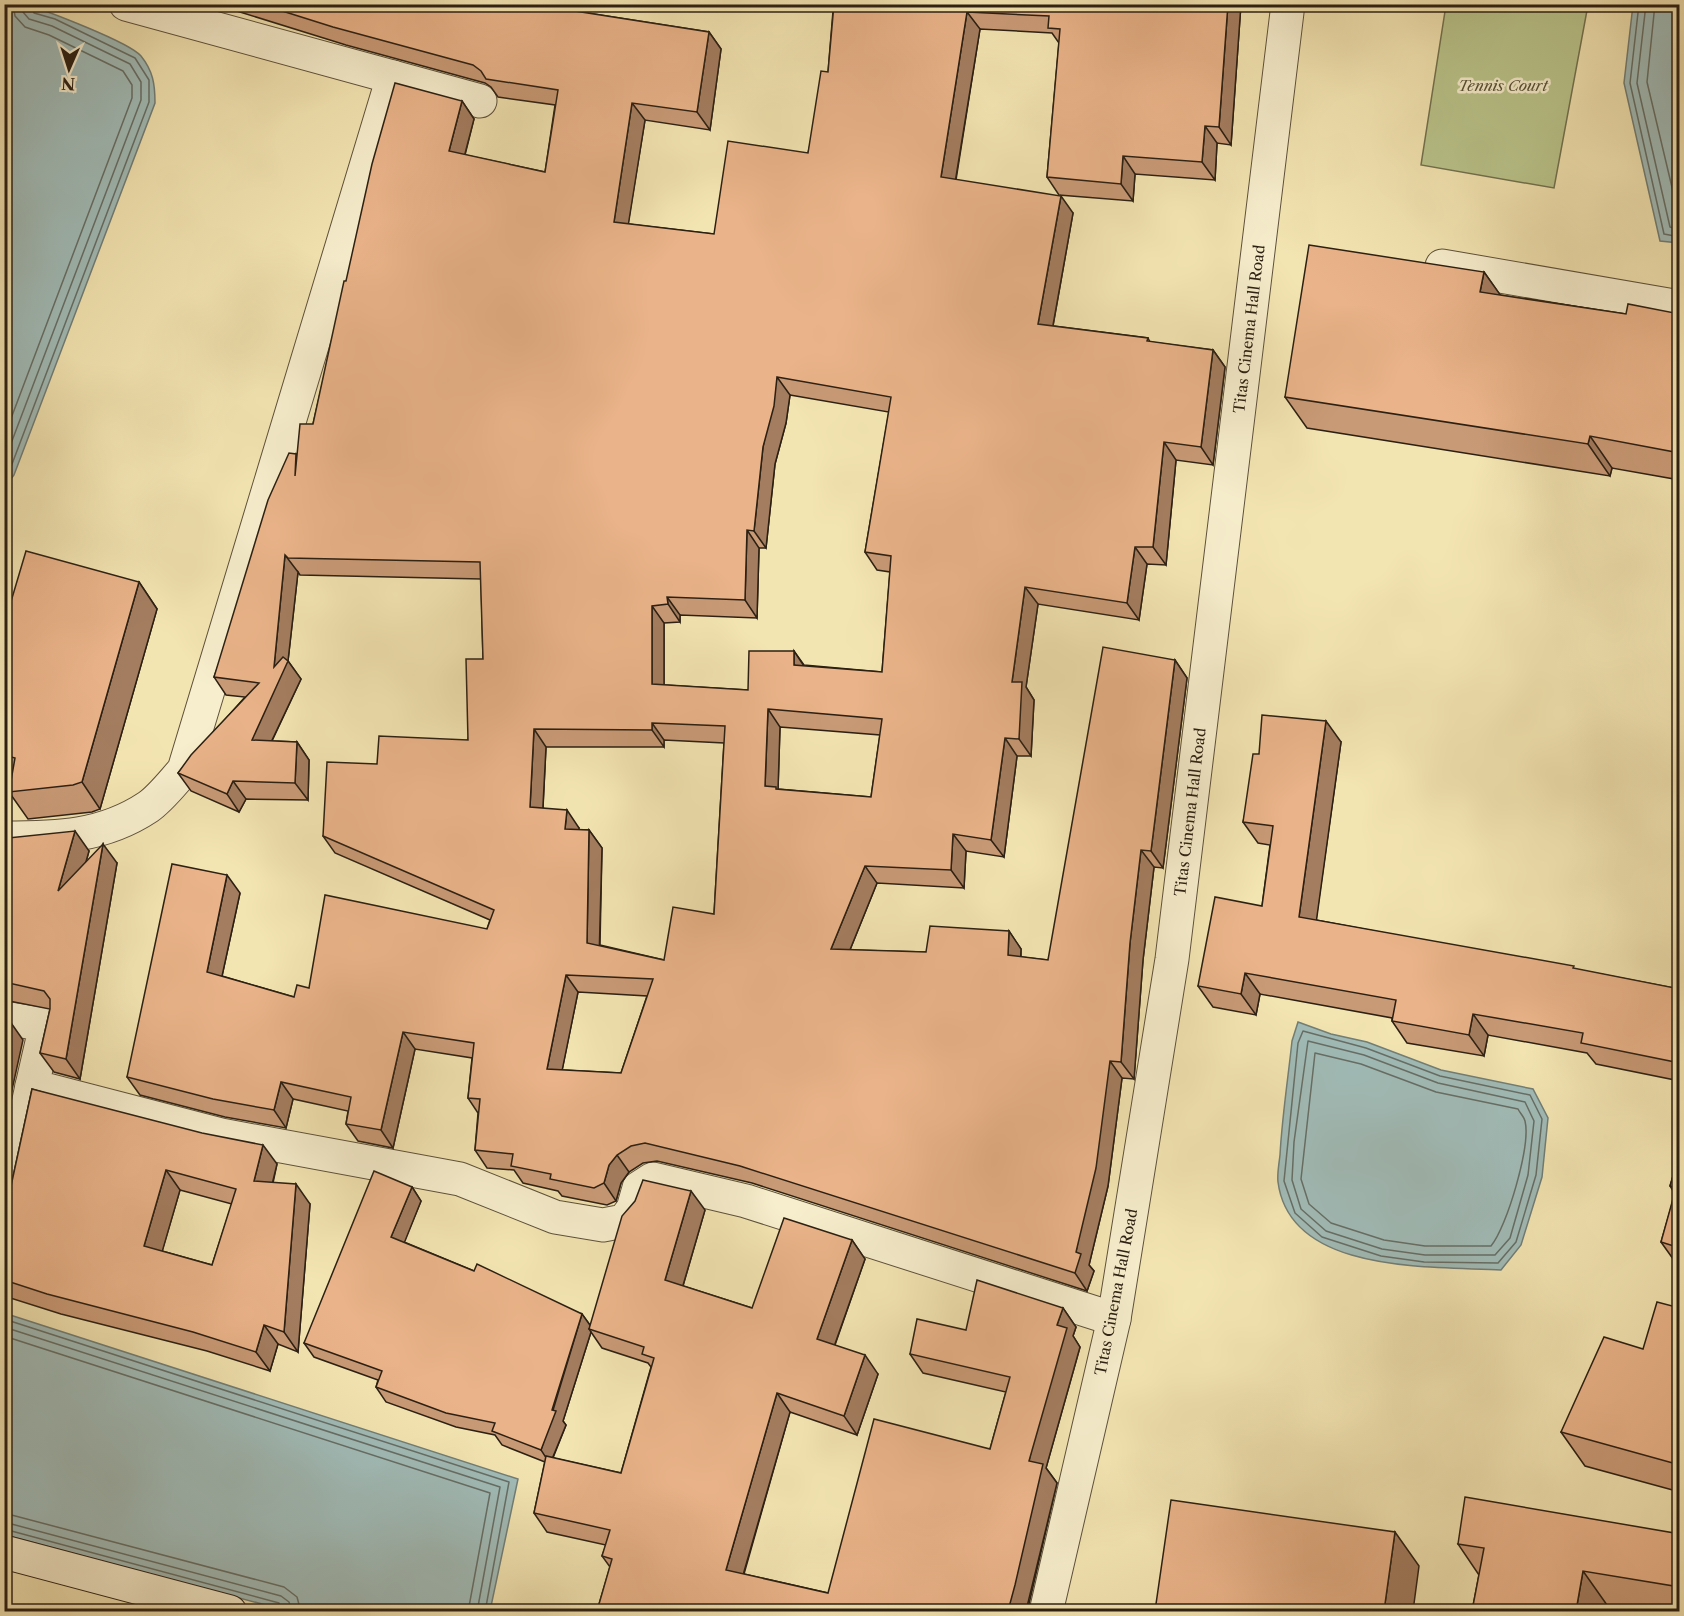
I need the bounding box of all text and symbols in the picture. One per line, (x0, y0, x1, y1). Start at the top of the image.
north arrow (39, 39, 99, 99)
text: N (61, 74, 76, 94)
park label: Tennis Court (1458, 76, 1548, 95)
street label: Titas Cinema Hall Road (1229, 244, 1269, 414)
street label: Titas Cinema Hall Road (1170, 727, 1210, 897)
street label: Titas Cinema Hall Road (1090, 1207, 1142, 1377)

